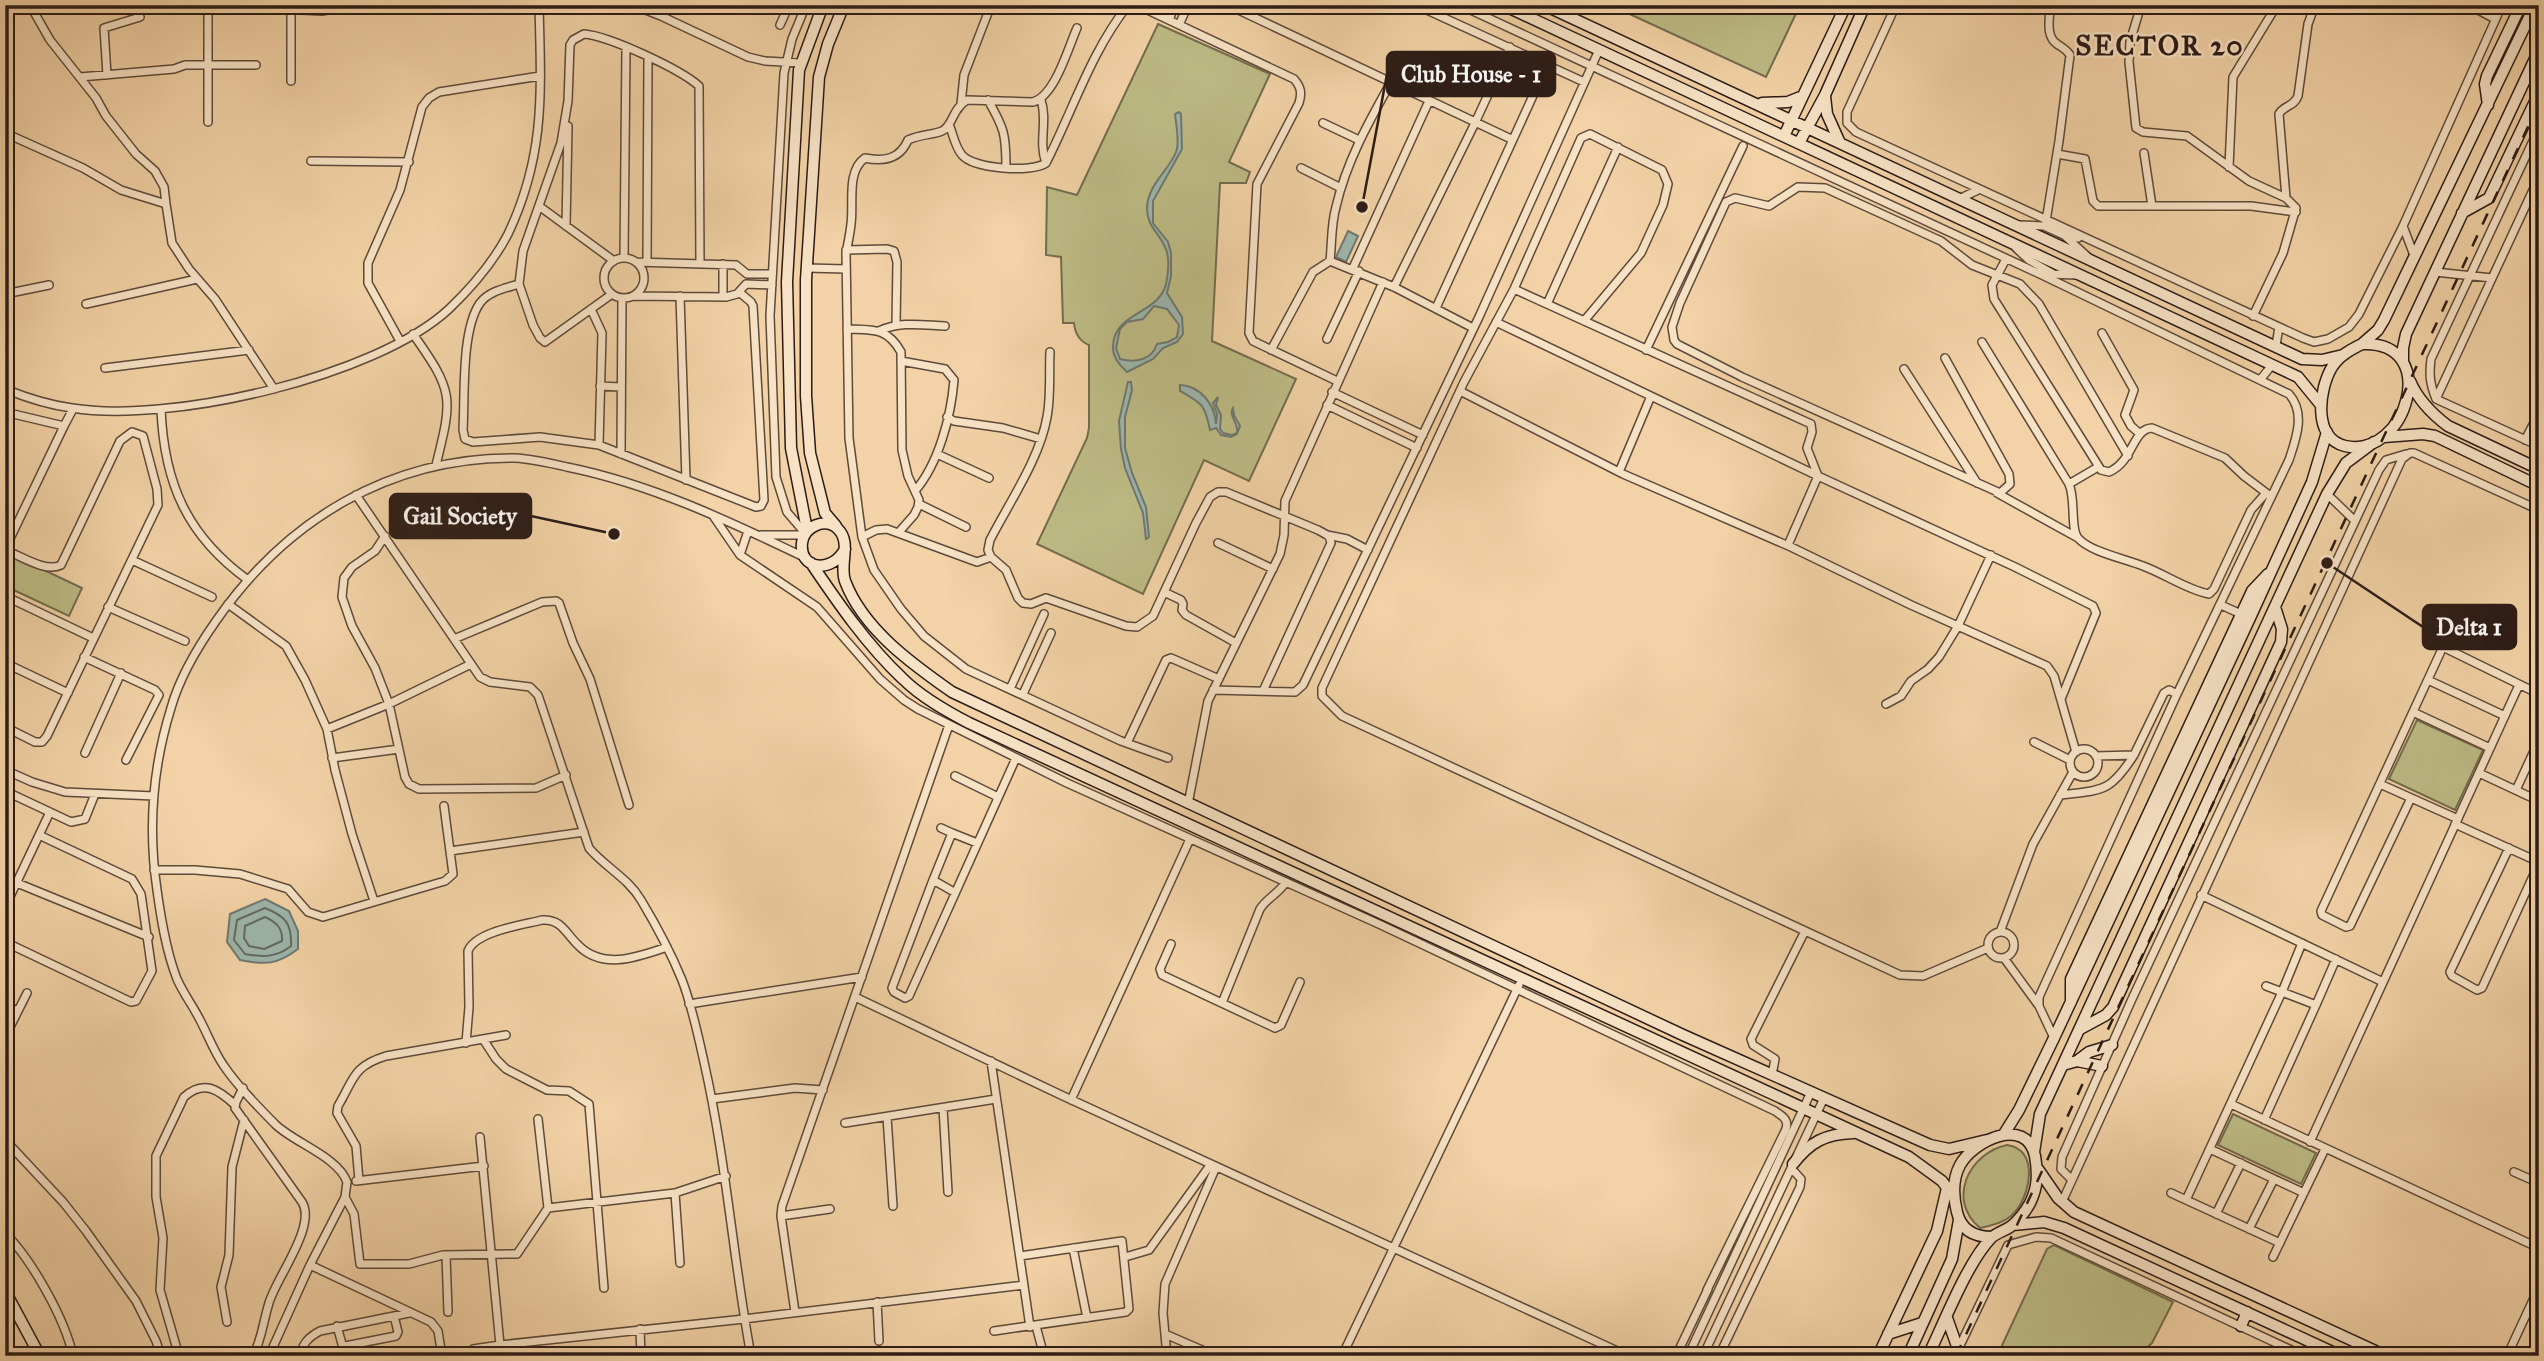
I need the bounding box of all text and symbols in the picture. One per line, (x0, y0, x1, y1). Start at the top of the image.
district label: SECTOR 20 (2075, 28, 2245, 63)
callout: Club House - 1 (1387, 52, 1555, 96)
text: Club House - 1 (1401, 60, 1541, 88)
callout: Gail Society (390, 494, 531, 538)
text: Gail Society (403, 502, 518, 531)
callout: Delta 1 (2423, 605, 2516, 649)
text: Delta 1 (2436, 613, 2502, 641)

